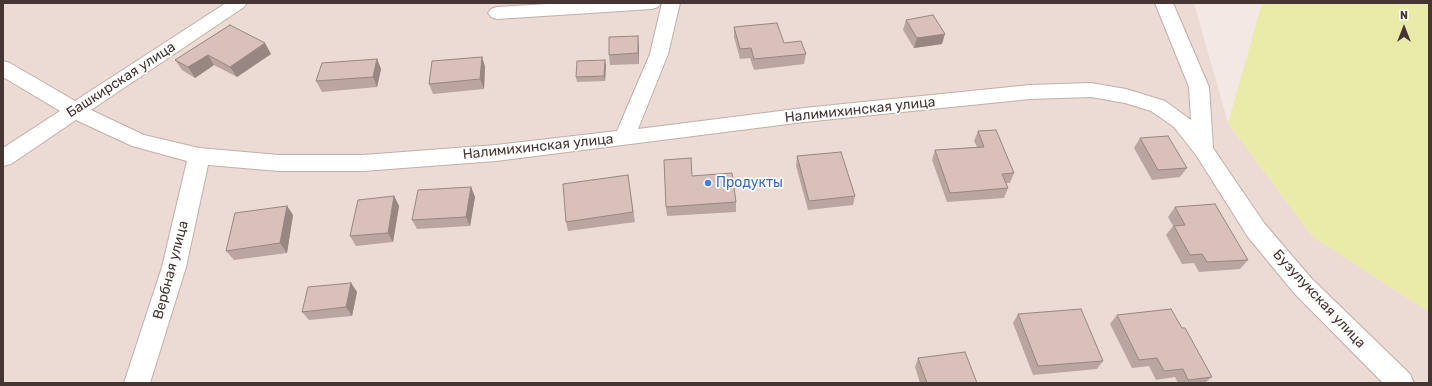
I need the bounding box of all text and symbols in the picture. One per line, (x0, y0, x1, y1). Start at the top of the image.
north arrow (1384, 8, 1424, 48)
text: N (1400, 9, 1408, 22)
street label: Башкирская улица (63, 39, 179, 121)
street label: Налимихинская улица (784, 94, 936, 126)
street label: Налимихинская улица (462, 131, 614, 163)
place label: Продукты (716, 175, 783, 191)
marker: Продукты (703, 178, 713, 188)
street label: Вербная улица (150, 219, 192, 321)
street label: Бузулукская улица (1269, 246, 1369, 352)

